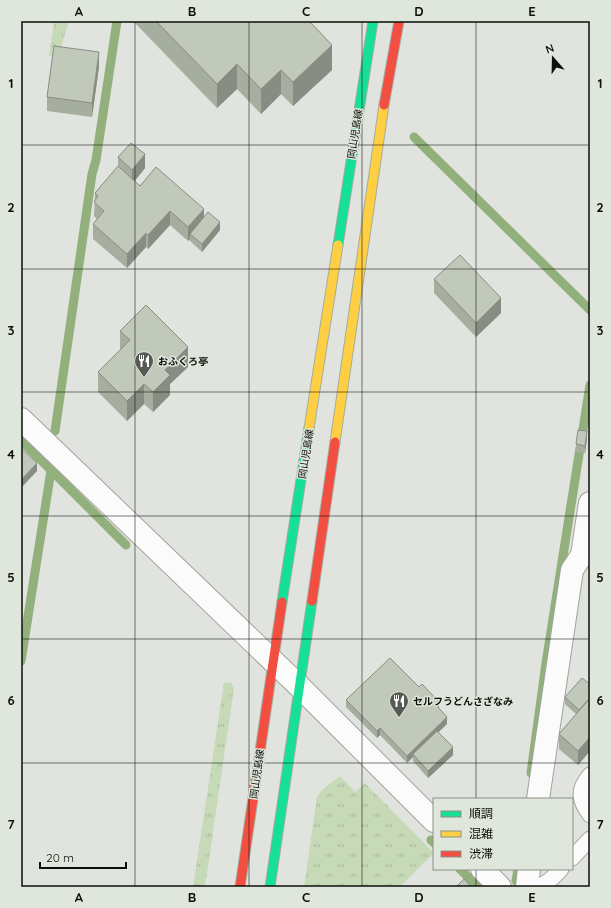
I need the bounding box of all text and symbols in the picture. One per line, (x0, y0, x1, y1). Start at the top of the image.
text: A (75, 3, 84, 19)
text: B (188, 3, 196, 19)
text: C (302, 3, 310, 19)
text: D (414, 3, 424, 19)
text: E (528, 3, 536, 19)
north arrow (533, 38, 573, 78)
text: N (543, 41, 556, 57)
text: 1 (8, 75, 14, 91)
text: 1 (597, 75, 603, 91)
street label: 岡山児島線 (345, 108, 365, 160)
text: 2 (7, 199, 15, 215)
text: 2 (596, 199, 604, 215)
text: 3 (8, 322, 15, 338)
text: 3 (597, 322, 604, 338)
restaurant icon: おふくろ亭 (133, 350, 155, 378)
place label: おふくろ亭 (158, 355, 208, 368)
street label: 岡山児島線 (296, 428, 316, 480)
text: 4 (7, 446, 15, 462)
text: 4 (596, 446, 604, 462)
text: 5 (7, 569, 15, 585)
text: 5 (596, 569, 604, 585)
restaurant icon: セルフうどんさざなみ (388, 690, 410, 718)
text: 6 (7, 692, 15, 708)
text: 6 (596, 692, 604, 708)
place label: セルフうどんさざなみ (413, 695, 513, 708)
street label: 岡山児島線 (247, 748, 267, 800)
legend (433, 798, 573, 870)
text: 順調 (469, 806, 493, 821)
text: 7 (7, 816, 15, 832)
text: 7 (596, 816, 604, 832)
text: 混雑 (469, 826, 493, 841)
scale bar (40, 844, 126, 870)
text: 渋滞 (469, 846, 493, 861)
text: 20 m (46, 850, 74, 865)
text: A (75, 889, 84, 905)
text: B (188, 889, 196, 905)
text: C (302, 889, 310, 905)
text: D (414, 889, 424, 905)
text: E (528, 889, 536, 905)

